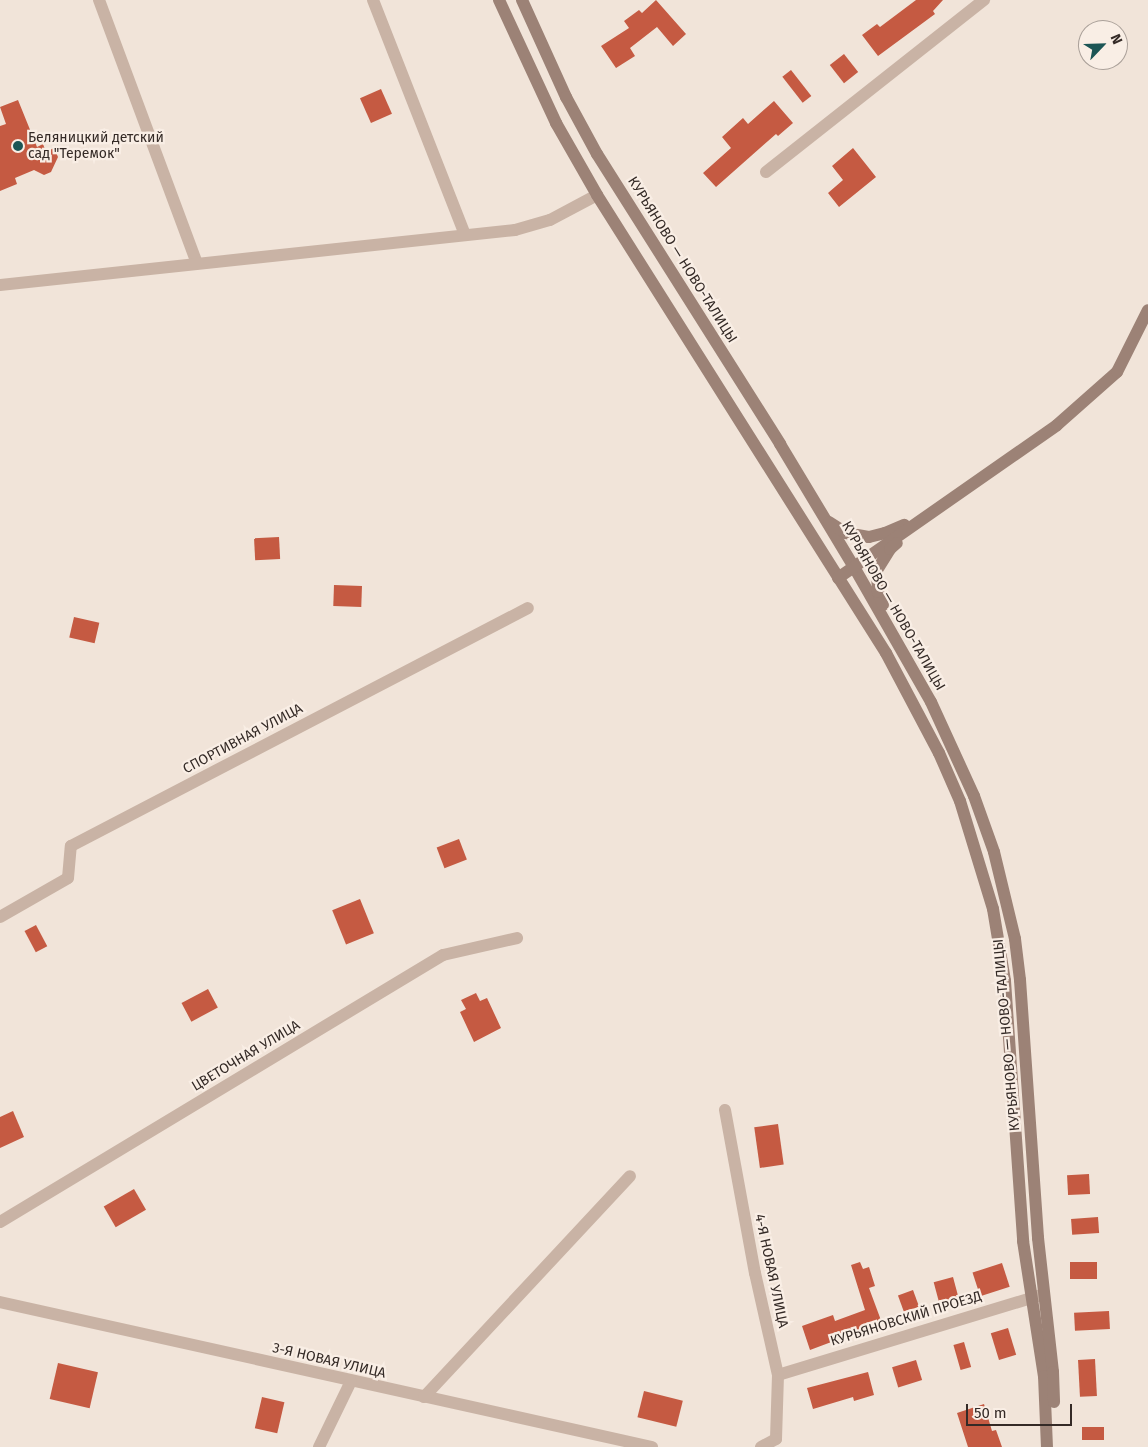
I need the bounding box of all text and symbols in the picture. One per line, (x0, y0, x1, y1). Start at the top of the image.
north arrow (1078, 20, 1128, 70)
text: N (1107, 31, 1126, 47)
place label: Беляницкий детский сад "Теремок" (28, 130, 164, 162)
marker: Беляницкий детский сад "Теремок" (12, 140, 24, 152)
street label: КУРЬЯНОВО — НОВО-ТАЛИЦЫ (624, 174, 740, 346)
street label: КУРЬЯНОВО — НОВО-ТАЛИЦЫ (838, 518, 948, 694)
street label: СПОРТИВНАЯ УЛИЦА (180, 700, 306, 778)
street label: КУРЬЯНОВО — НОВО-ТАЛИЦЫ (990, 938, 1024, 1132)
street label: ЦВЕТОЧНАЯ УЛИЦА (189, 1017, 303, 1095)
street label: 4-Я НОВАЯ УЛИЦА (751, 1212, 791, 1330)
street label: КУРЬЯНОВСКИЙ ПРОЕЗД (828, 1288, 984, 1350)
street label: 3-Я НОВАЯ УЛИЦА (271, 1340, 387, 1382)
scale bar (968, 1394, 1074, 1426)
text: 50 m (974, 1404, 1007, 1422)

